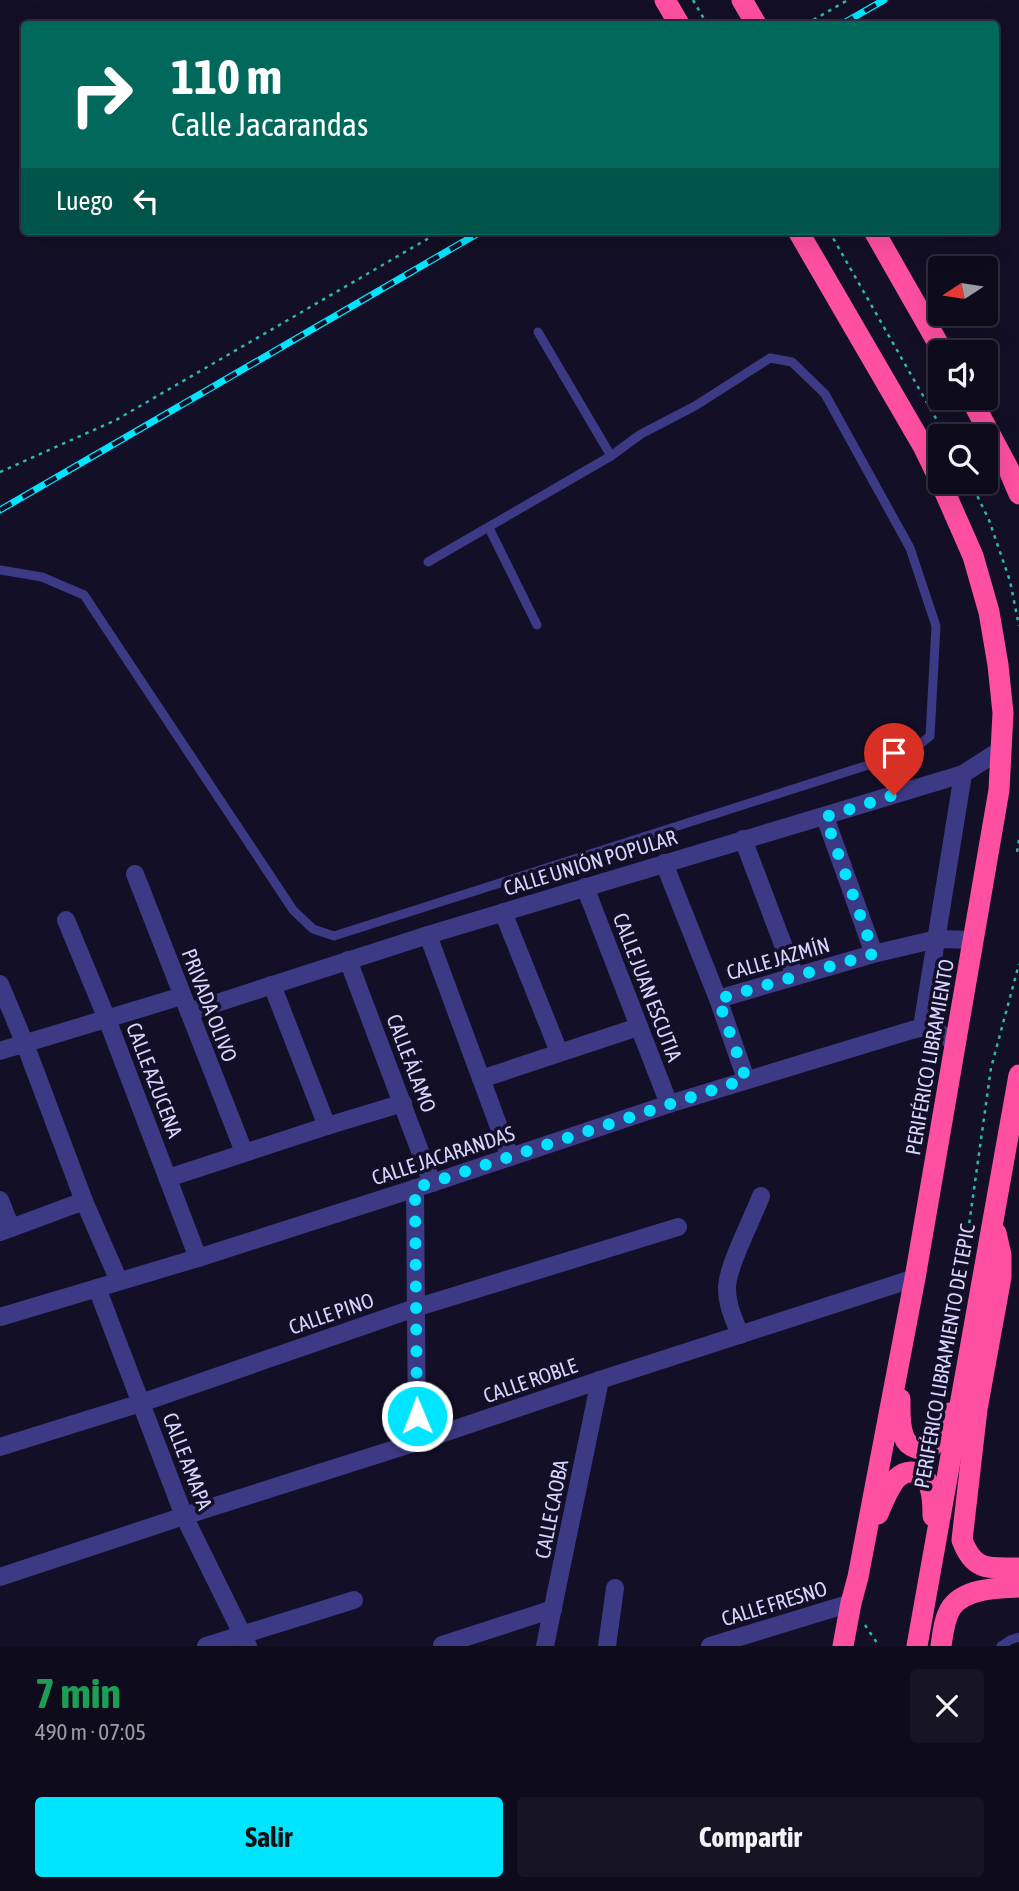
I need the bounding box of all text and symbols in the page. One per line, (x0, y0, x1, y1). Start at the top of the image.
text: 110 m (171, 48, 282, 104)
icon: right (56, 49, 147, 140)
text: Calle Jacarandas (171, 106, 368, 143)
icon: left (127, 182, 165, 220)
text: Luego (56, 186, 113, 216)
north arrow (928, 256, 998, 326)
map controls (928, 256, 998, 494)
button: sound (928, 340, 998, 410)
button: search (928, 424, 998, 494)
pin (864, 723, 924, 795)
icon: arrive (875, 734, 913, 772)
street label: CALLE UNIÓN POPULAR (501, 824, 680, 900)
street label: CALLE JUAN ESCUTIA (609, 909, 688, 1065)
street label: CALLE JAZMÍN (724, 932, 832, 984)
street label: PRIVADA OLIVO (177, 945, 243, 1065)
street label: PERIFÉRICO LIBRAMIENTO (900, 957, 958, 1157)
street label: CALLE ÁLAMO (382, 1011, 442, 1115)
street label: CALLE AZUCENA (122, 1019, 188, 1141)
street label: CALLE JACARANDAS (369, 1121, 518, 1189)
street label: PERIFÉRICO LIBRAMIENTO DE TEPIC (909, 1221, 979, 1490)
street label: CALLE PINO (285, 1287, 377, 1339)
street label: CALLE ROBLE (480, 1353, 580, 1407)
position arrow (380, 1379, 454, 1453)
street label: CALLE AMAPA (158, 1409, 218, 1514)
street label: CALLE CAOBA (530, 1457, 572, 1560)
street label: CALLE FRESNO (718, 1576, 830, 1630)
text: 7 min (35, 1669, 121, 1717)
button: close (910, 1669, 984, 1743)
text: 490 m · 07:05 (35, 1719, 146, 1745)
button: Salir (35, 1797, 503, 1877)
button: Compartir (517, 1797, 984, 1877)

